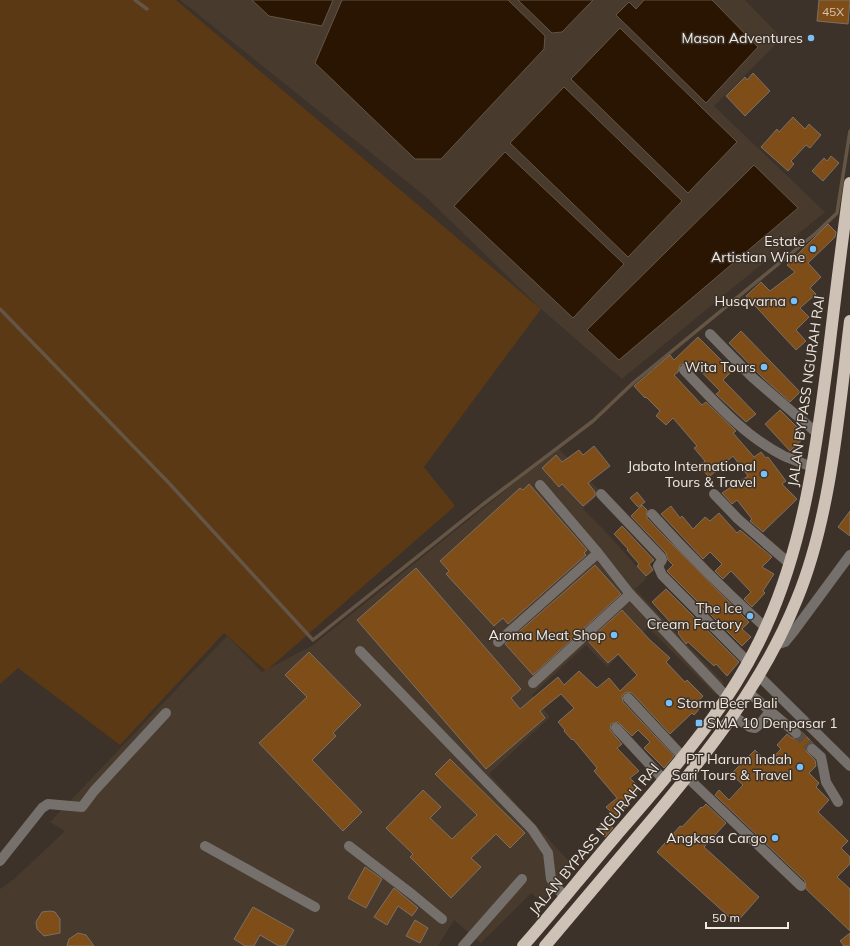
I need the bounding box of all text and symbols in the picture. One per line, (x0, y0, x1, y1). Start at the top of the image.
house number: 45X (822, 4, 844, 19)
place label: Mason Adventures (681, 29, 803, 47)
marker: Mason Adventures (806, 33, 816, 43)
place label: Estate Artistian Wine (711, 232, 805, 266)
marker: Estate Artistian Wine (808, 244, 818, 254)
place label: Husqvarna (714, 292, 786, 310)
street label: JALAN BYPASS NGURAH RAI (784, 294, 828, 488)
marker: Husqvarna (789, 296, 799, 306)
place label: Wita Tours (685, 358, 756, 376)
marker: Wita Tours (759, 362, 769, 372)
place label: Jabato International Tours & Travel (628, 457, 756, 491)
marker: Jabato International Tours & Travel (759, 469, 769, 479)
place label: The Ice Cream Factory (647, 599, 743, 633)
marker: The Ice Cream Factory (745, 611, 755, 621)
place label: Aroma Meat Shop (488, 626, 606, 644)
marker: Aroma Meat Shop (609, 630, 619, 640)
place label: Storm Beer Bali (677, 694, 778, 712)
marker: Storm Beer Bali (664, 698, 674, 708)
place label: SMA 10 Denpasar 1 (707, 714, 838, 732)
marker: SMA 10 Denpasar 1 (694, 718, 704, 728)
place label: PT Harum Indah Sari Tours & Travel (672, 750, 792, 784)
street label: JALAN BYPASS NGURAH RAI (525, 759, 663, 919)
marker: PT Harum Indah Sari Tours & Travel (795, 762, 805, 772)
place label: Angkasa Cargo (666, 829, 767, 847)
marker: Angkasa Cargo (770, 833, 780, 843)
scale bar (706, 904, 788, 930)
text: 50 m (712, 910, 740, 925)

